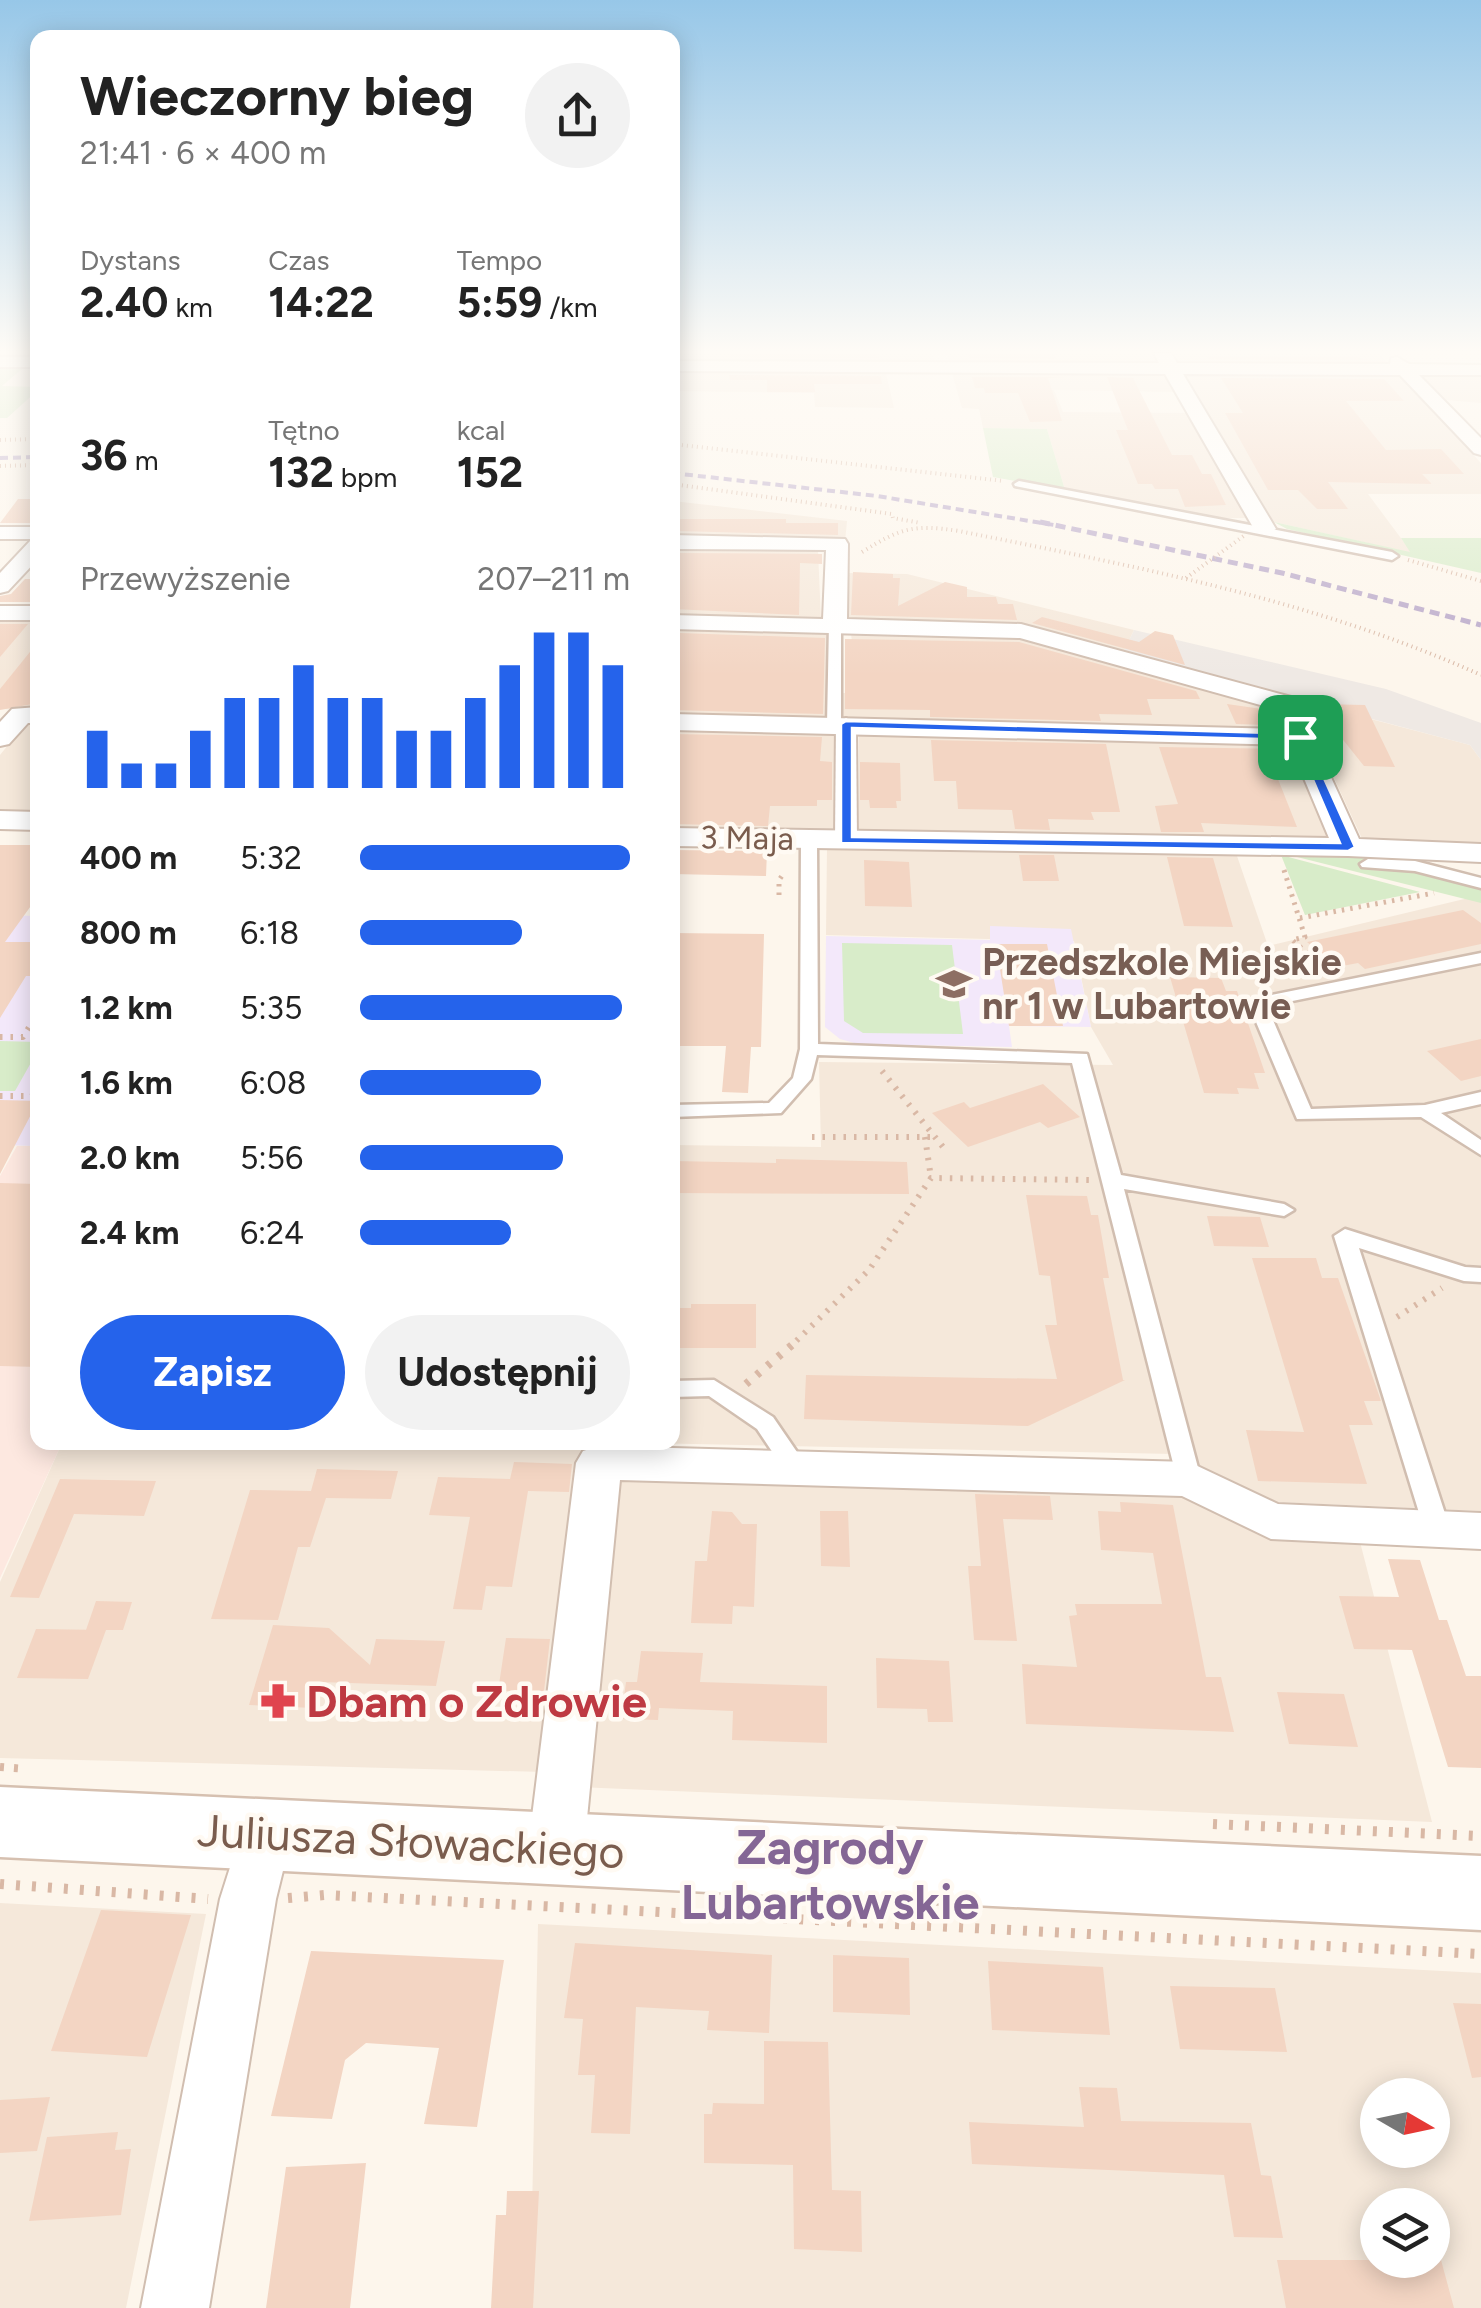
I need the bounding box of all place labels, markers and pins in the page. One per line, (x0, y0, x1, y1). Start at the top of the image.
pin (1258, 695, 1343, 780)
place label: Przedszkole Miejskie nr 1 w Lubartowie (982, 939, 1342, 1029)
school or university icon: Przedszkole Miejskie nr 1 w Lubartowie (935, 965, 973, 1003)
place label: Dbam o Zdrowie (306, 1674, 647, 1728)
pharmacy icon: Dbam o Zdrowie (259, 1682, 297, 1720)

